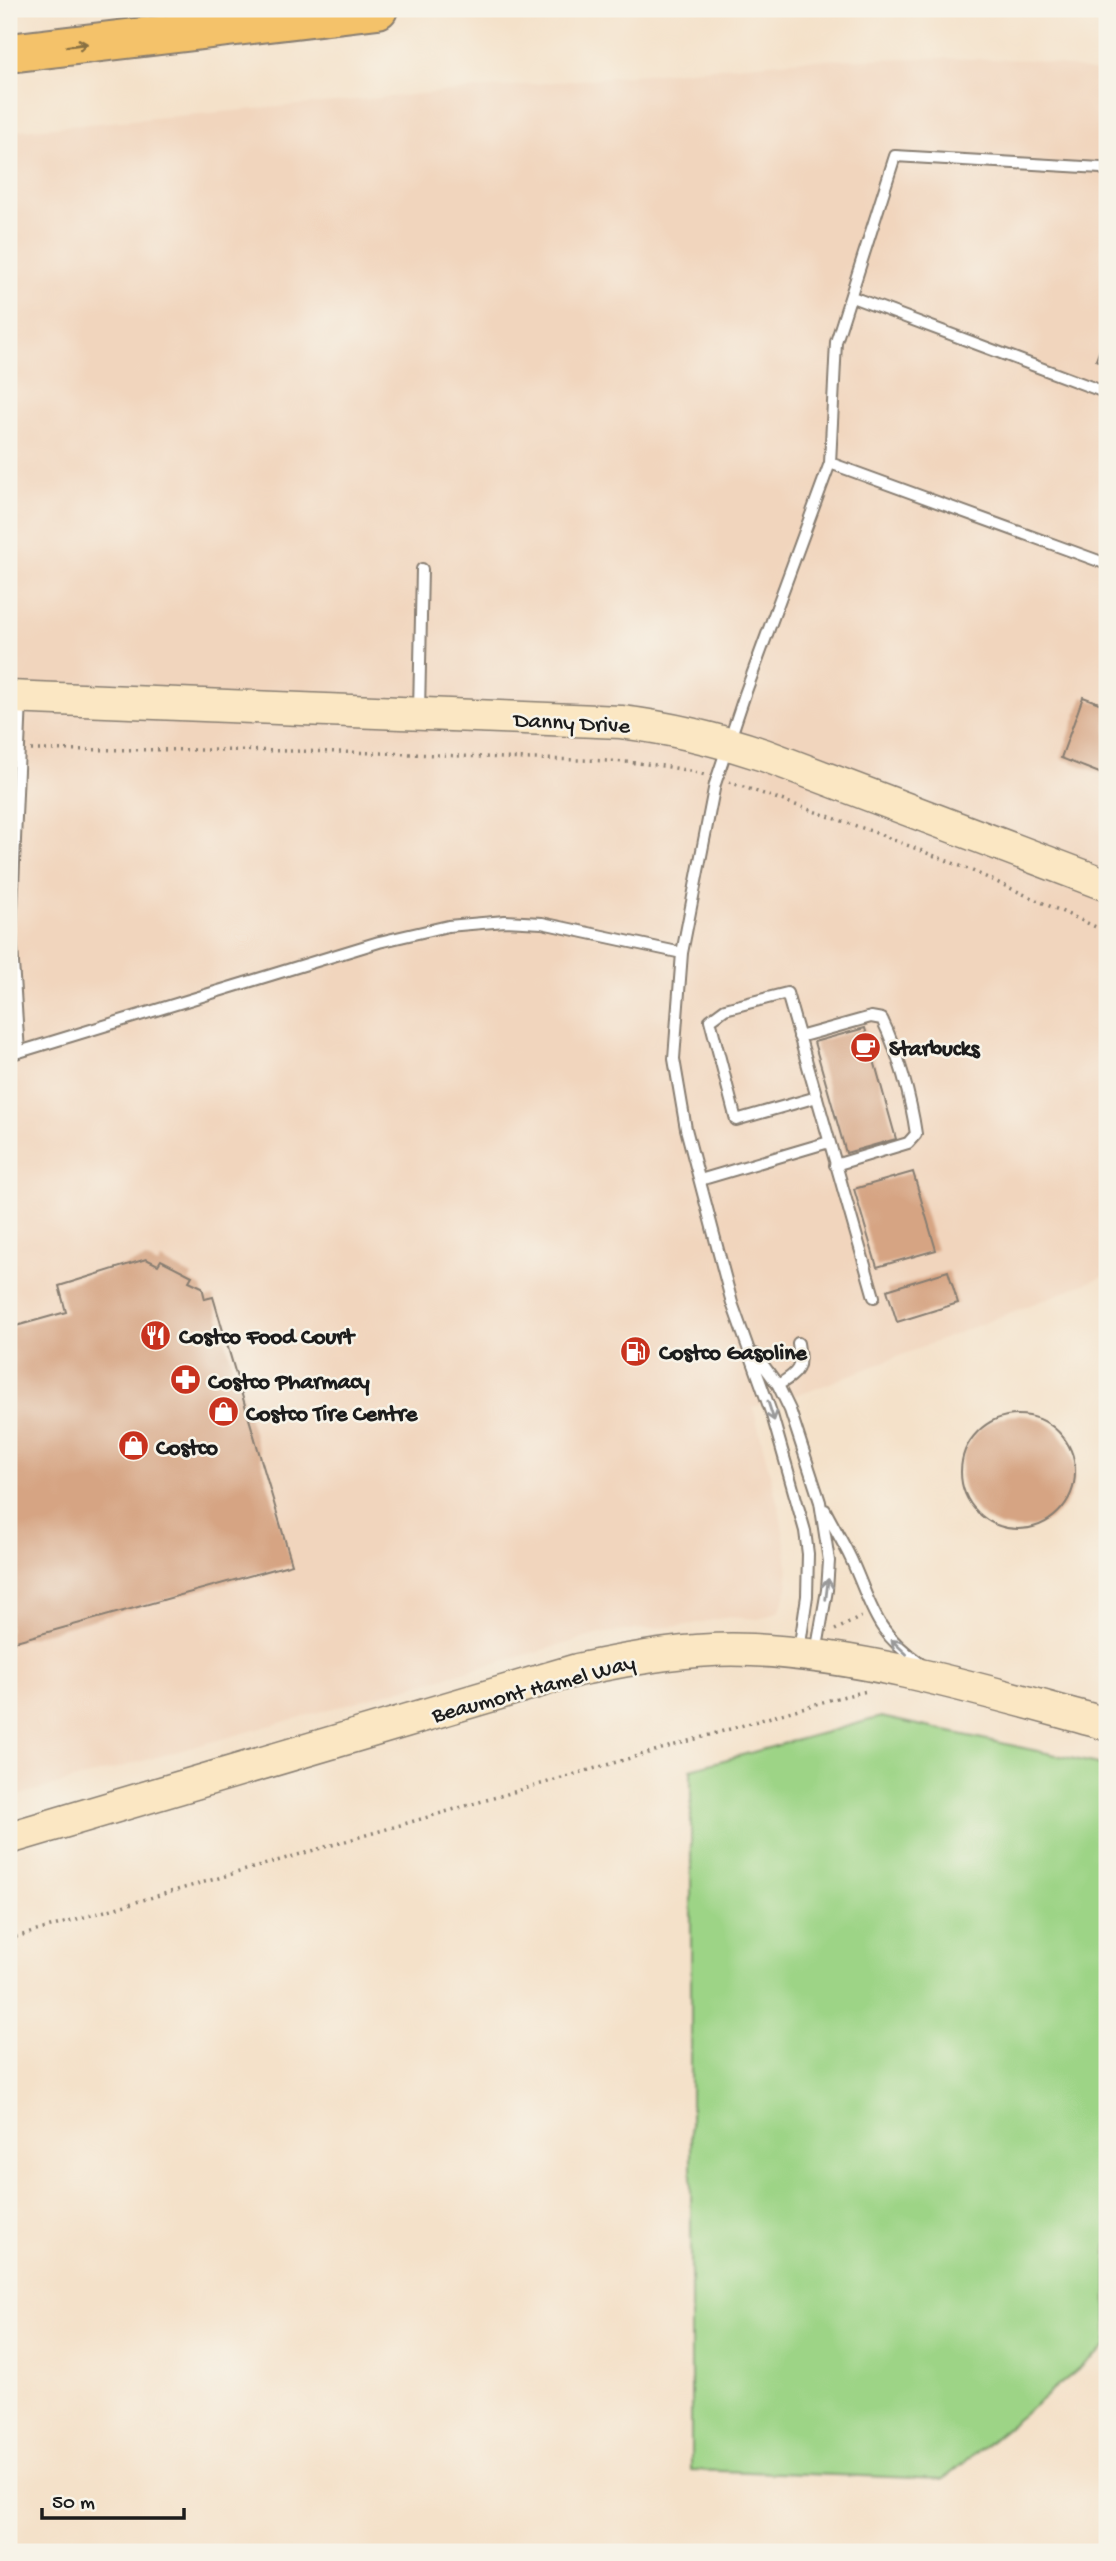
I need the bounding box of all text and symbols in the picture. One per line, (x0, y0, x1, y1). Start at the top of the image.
one-way arrow (65, 38, 87, 51)
street label: Danny Drive (511, 708, 632, 741)
cafe icon: Starbucks (849, 1030, 883, 1064)
place label: Starbucks (889, 1037, 981, 1064)
restaurant icon: Costco Food Court (139, 1318, 173, 1352)
place label: Costco Food Court (179, 1325, 356, 1352)
fuel station icon: Costco Gasoline (619, 1334, 653, 1368)
place label: Costco Gasoline (659, 1341, 808, 1368)
pharmacy icon: Costco Pharmacy (168, 1363, 202, 1397)
place label: Costco Pharmacy (208, 1370, 370, 1397)
shop icon: Costco Tire Centre (206, 1395, 240, 1429)
one-way arrow (765, 1400, 778, 1422)
place label: Costco Tire Centre (246, 1402, 419, 1429)
shop icon: Costco (116, 1429, 150, 1463)
place label: Costco (156, 1436, 218, 1463)
one-way arrow (820, 1578, 833, 1601)
one-way arrow (891, 1638, 908, 1655)
street label: Beaumont Hamel Way (428, 1650, 639, 1731)
scale bar (42, 2477, 184, 2521)
text: 50 m (52, 2492, 95, 2517)

